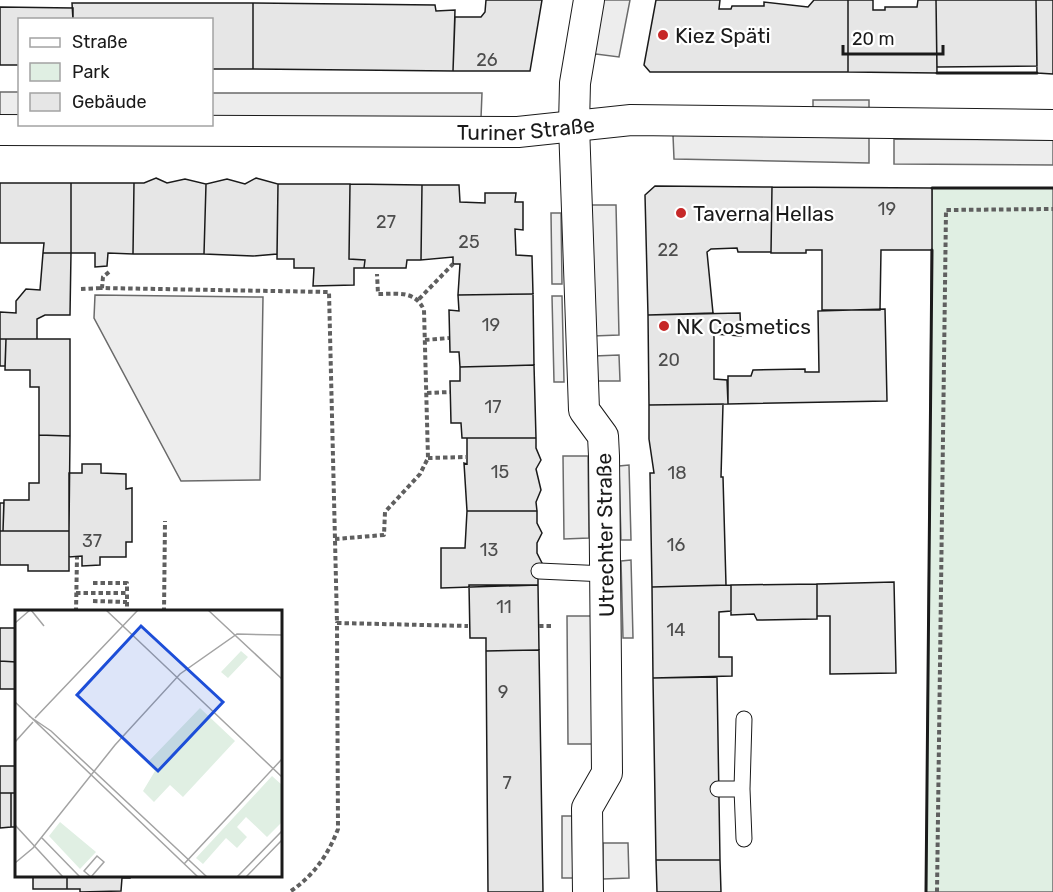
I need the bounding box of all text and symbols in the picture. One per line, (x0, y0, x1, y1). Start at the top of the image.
legend (18, 18, 213, 126)
scale bar (843, 18, 944, 56)
place label: Kiez Späti (675, 23, 771, 48)
marker: Kiez Späti (656, 28, 670, 42)
text: 20 m (852, 28, 894, 50)
text: Straße (72, 31, 128, 53)
house number: 26 (476, 49, 498, 71)
text: Park (72, 61, 110, 83)
text: Gebäude (72, 91, 147, 113)
street label: Turiner Straße (457, 111, 596, 144)
house number: 19 (878, 198, 896, 220)
place label: Taverna Hellas (693, 201, 834, 226)
marker: Taverna Hellas (674, 206, 688, 220)
house number: 27 (376, 211, 396, 233)
house number: 25 (458, 231, 480, 253)
house number: 22 (657, 239, 679, 261)
house number: 19 (482, 314, 500, 336)
place label: NK Cosmetics (676, 314, 811, 339)
marker: NK Cosmetics (657, 319, 671, 333)
house number: 20 (658, 349, 680, 371)
house number: 17 (485, 396, 501, 418)
street label: Utrechter Straße (591, 453, 619, 617)
house number: 15 (491, 461, 509, 483)
house number: 18 (667, 462, 687, 484)
house number: 37 (82, 530, 102, 552)
house number: 16 (667, 534, 685, 556)
house number: 13 (480, 539, 498, 561)
house number: 11 (496, 596, 512, 618)
inset map (15, 610, 282, 877)
house number: 14 (667, 619, 685, 641)
house number: 9 (498, 681, 508, 703)
house number: 7 (502, 772, 512, 794)

